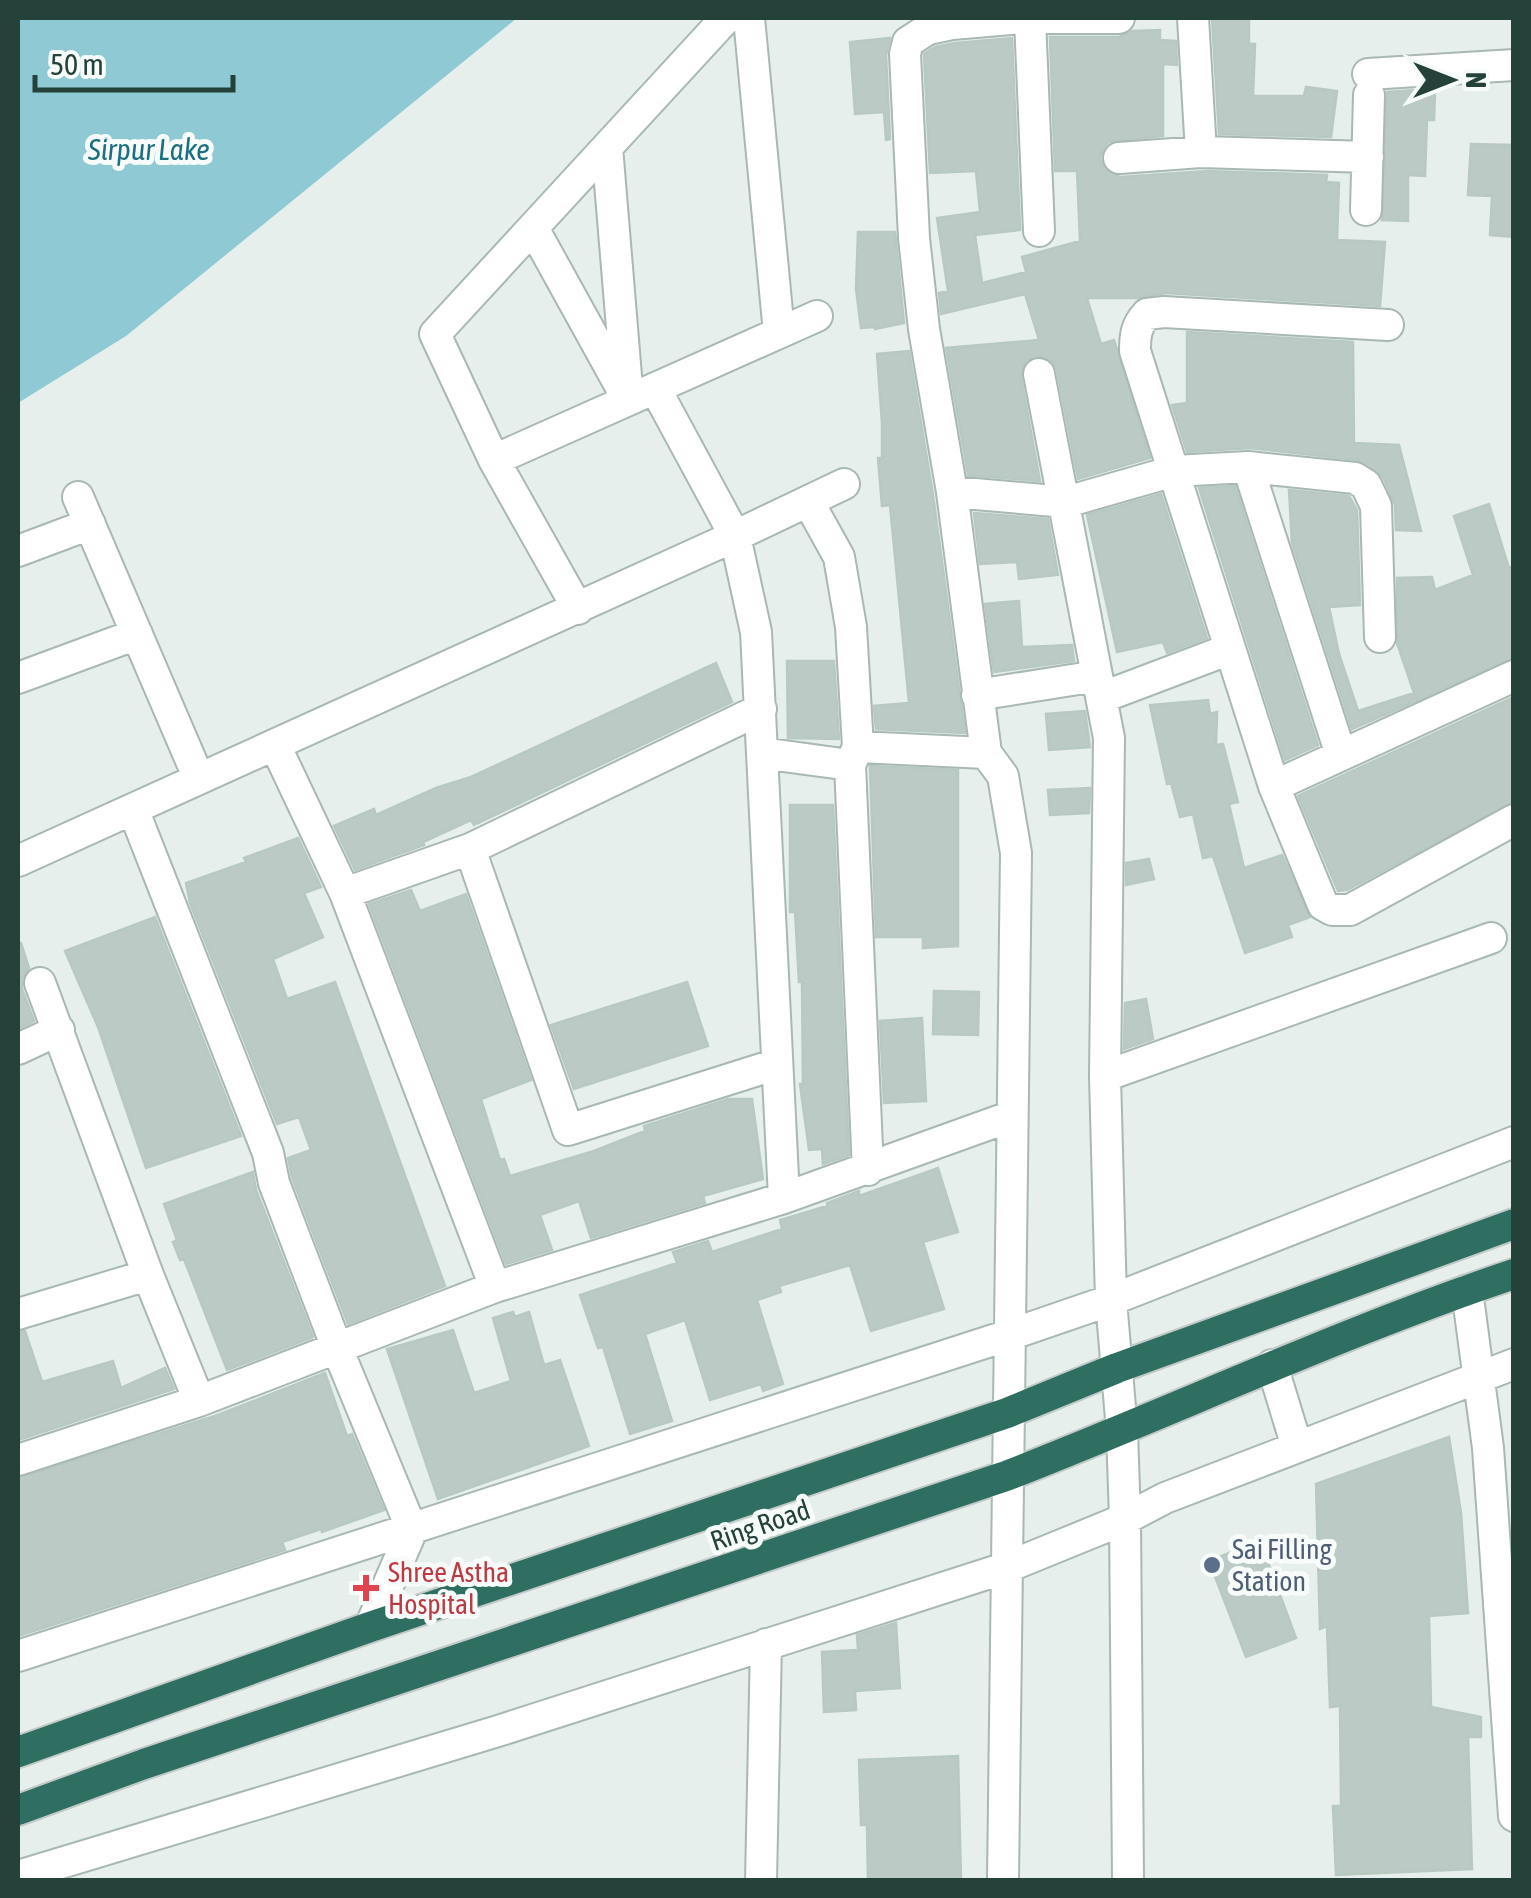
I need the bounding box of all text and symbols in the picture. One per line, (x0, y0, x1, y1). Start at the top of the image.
scale bar (35, 30, 232, 92)
north arrow (1401, 30, 1501, 130)
text: 50 m (50, 47, 104, 81)
text: N (1460, 72, 1492, 88)
water label: Sirpur Lake (87, 132, 210, 166)
street label: Ring Road (706, 1493, 814, 1557)
place label: Sai Filling Station (1232, 1533, 1332, 1597)
marker: Sai Filling Station (1201, 1554, 1223, 1576)
place label: Shree Astha Hospital (388, 1556, 509, 1620)
marker: Shree Astha Hospital (353, 1575, 379, 1601)

